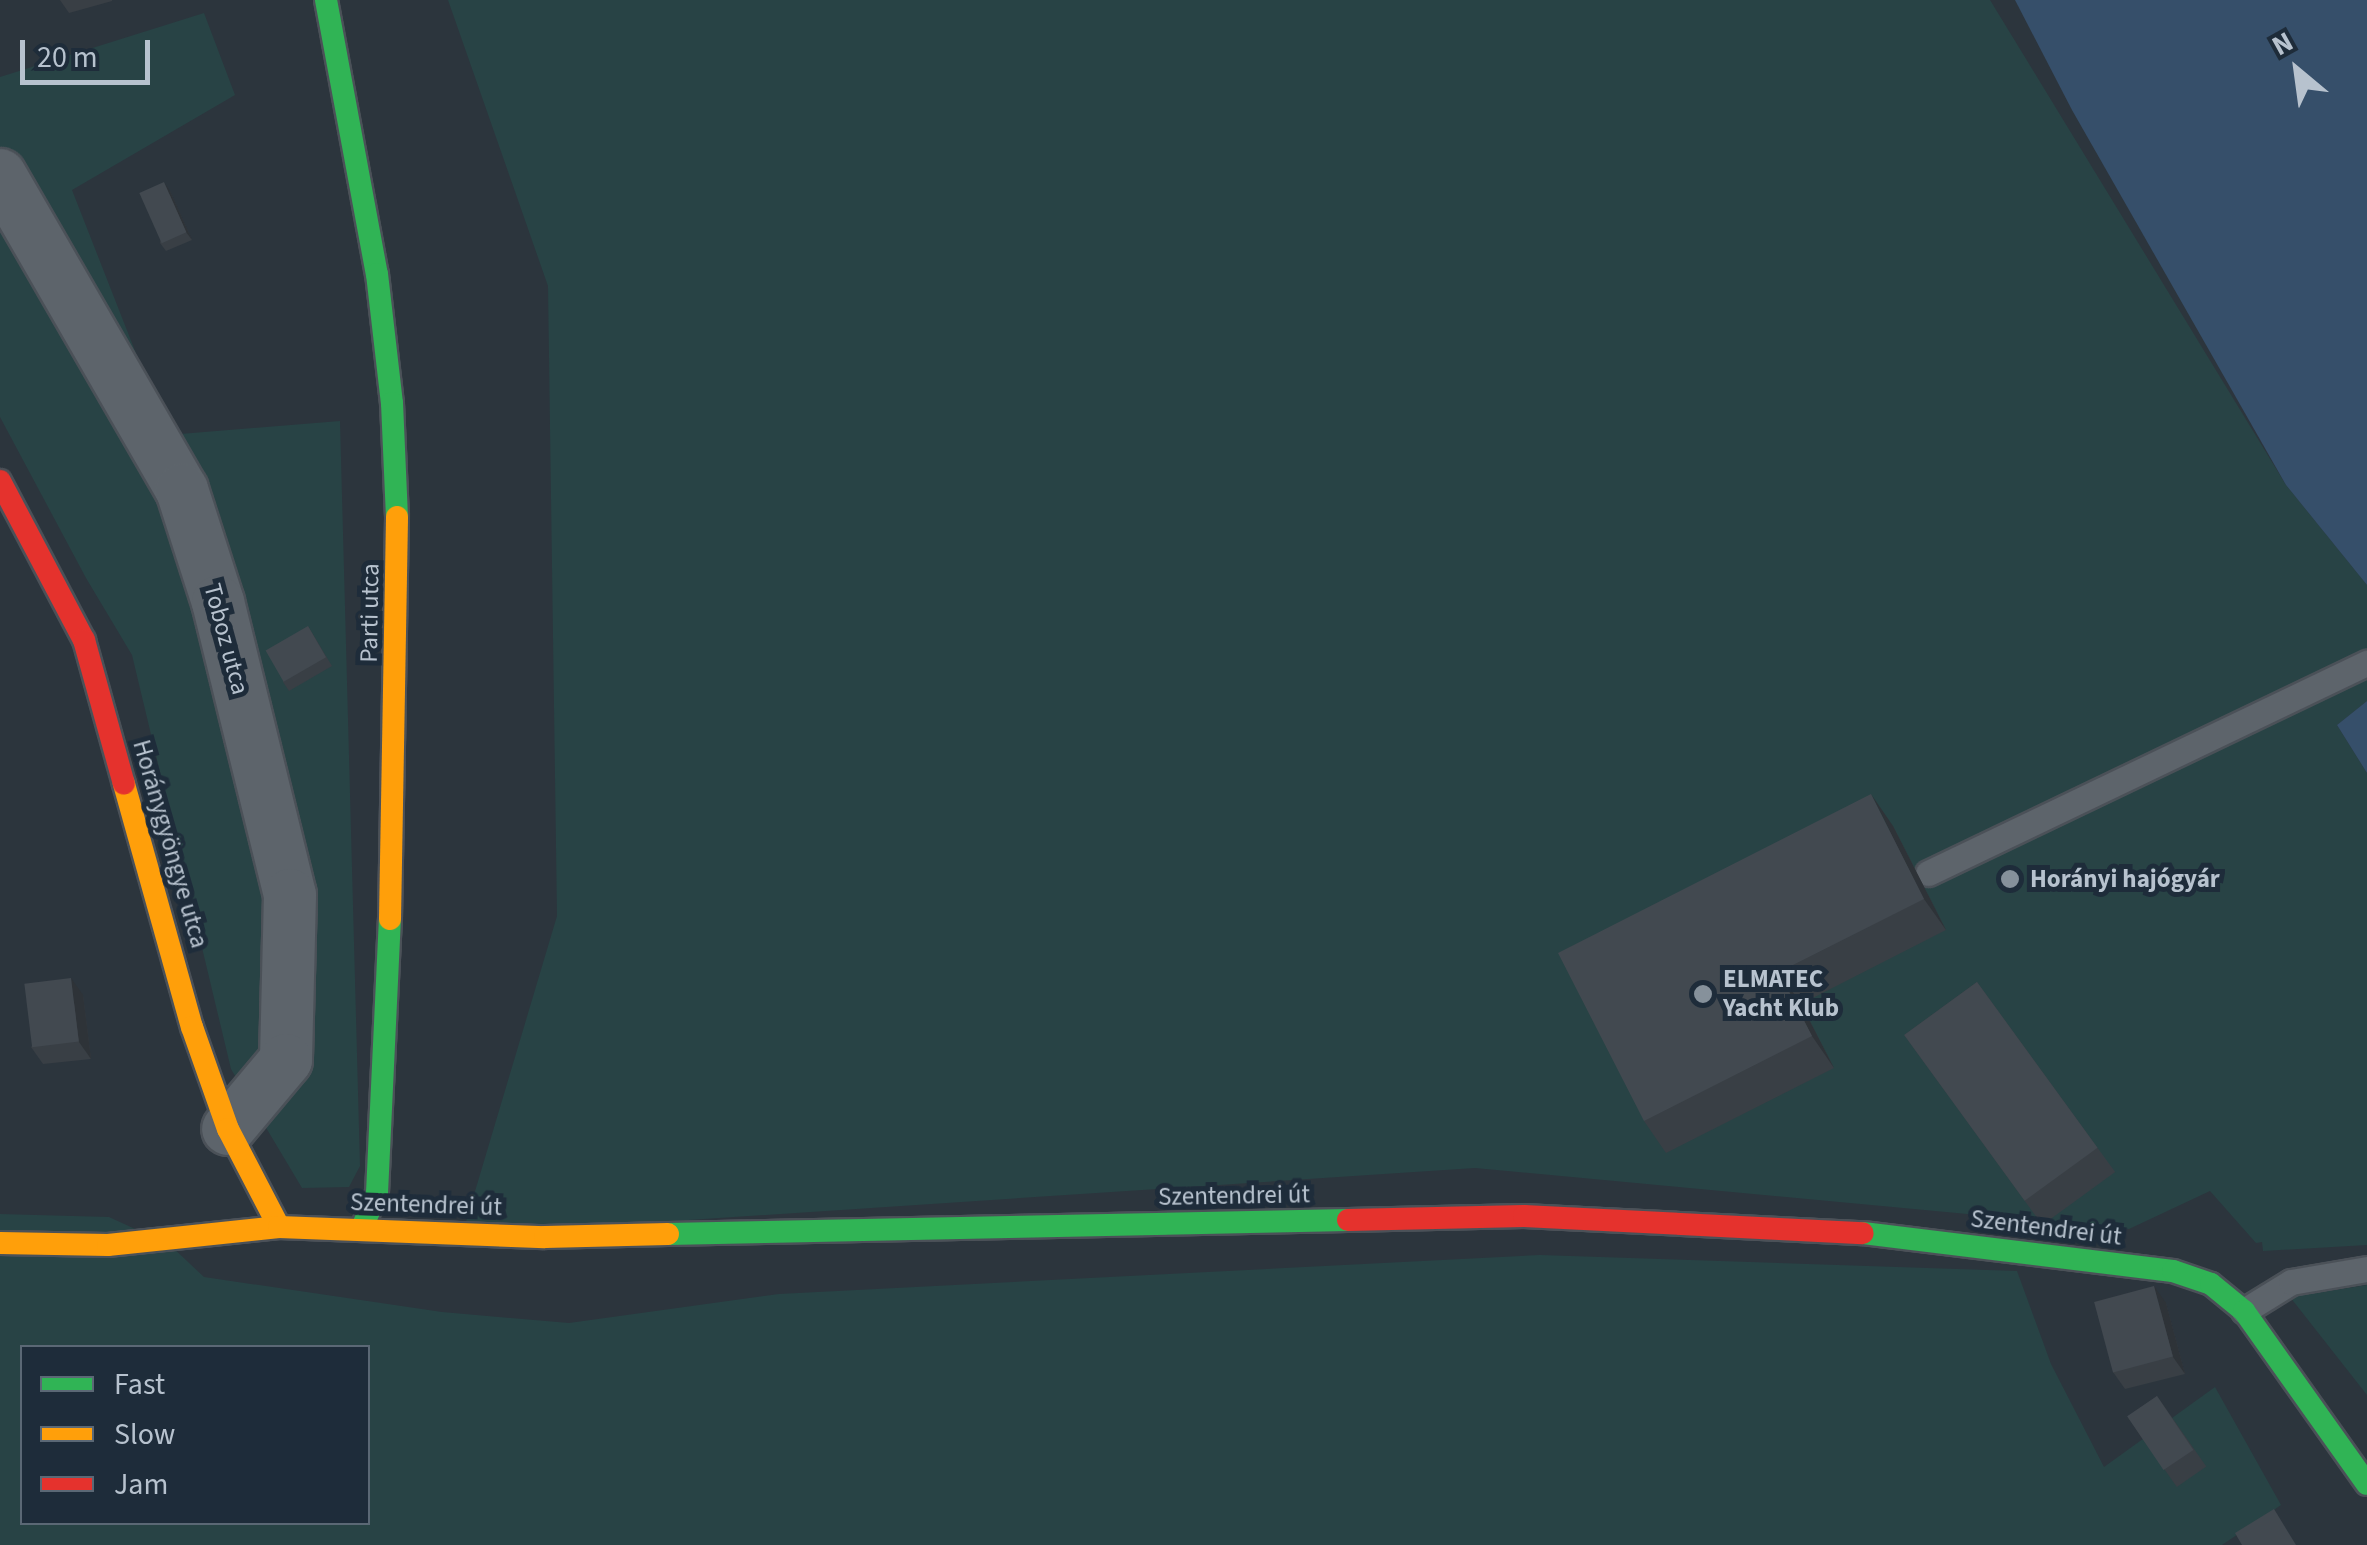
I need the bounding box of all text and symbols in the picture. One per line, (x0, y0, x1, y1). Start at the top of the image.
scale bar (25, 20, 155, 82)
north arrow (2247, 20, 2347, 120)
text: N (2265, 22, 2300, 66)
text: 20 m (37, 36, 98, 79)
street label: Parti utca (354, 563, 386, 663)
street label: Toboz utca (197, 580, 255, 698)
street label: Horánygyöngye utca (126, 736, 214, 952)
place label: Horányi hajógyár (2030, 864, 2220, 894)
marker: Horányi hajógyár (1999, 868, 2021, 890)
place label: ELMATEC Yacht Klub (1723, 965, 1839, 1024)
marker: ELMATEC Yacht Klub (1692, 983, 1714, 1005)
street label: Szentendrei út (1158, 1180, 1310, 1212)
street label: Szentendrei út (350, 1187, 502, 1223)
street label: Szentendrei út (1969, 1204, 2123, 1252)
legend (20, 1345, 370, 1525)
text: Fast (114, 1363, 165, 1406)
text: Slow (114, 1413, 175, 1456)
text: Jam (114, 1463, 168, 1506)

